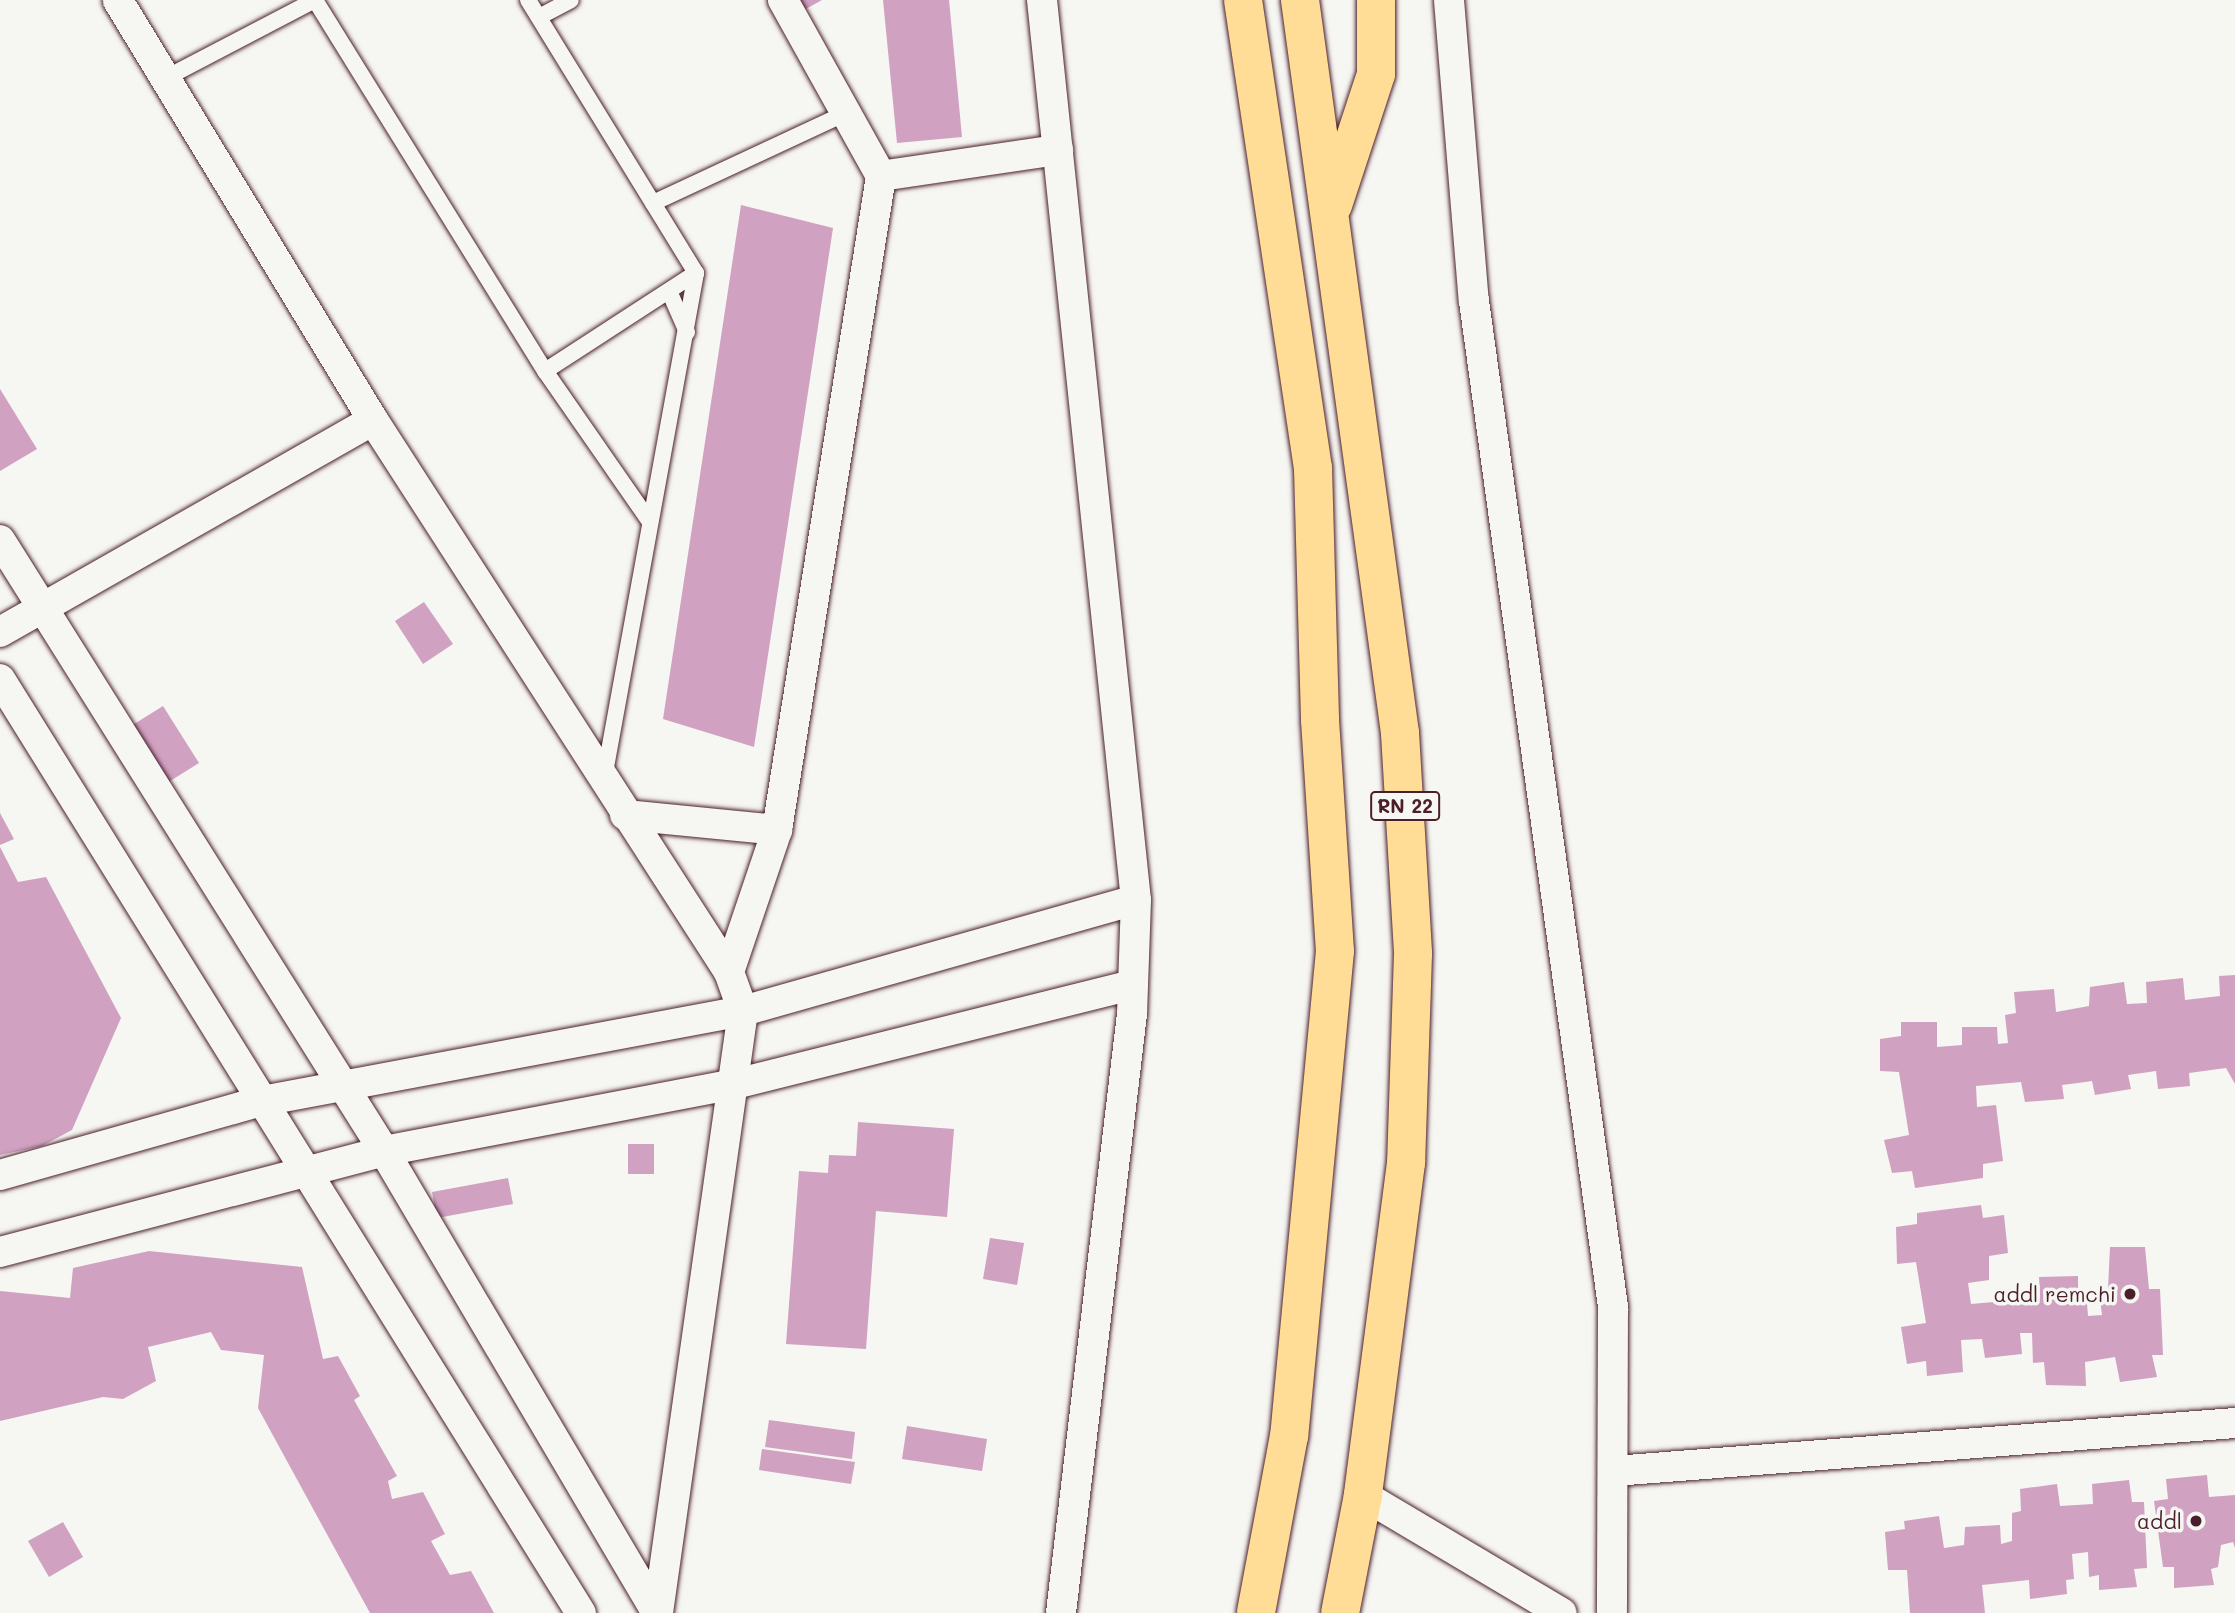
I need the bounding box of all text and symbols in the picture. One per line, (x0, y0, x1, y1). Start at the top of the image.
road number: RN 22 (1370, 790, 1440, 821)
place label: addl remchi (1993, 1281, 2116, 1307)
marker: addl remchi (2122, 1286, 2138, 1302)
place label: addl (2137, 1508, 2182, 1534)
marker: addl (2188, 1513, 2204, 1529)

